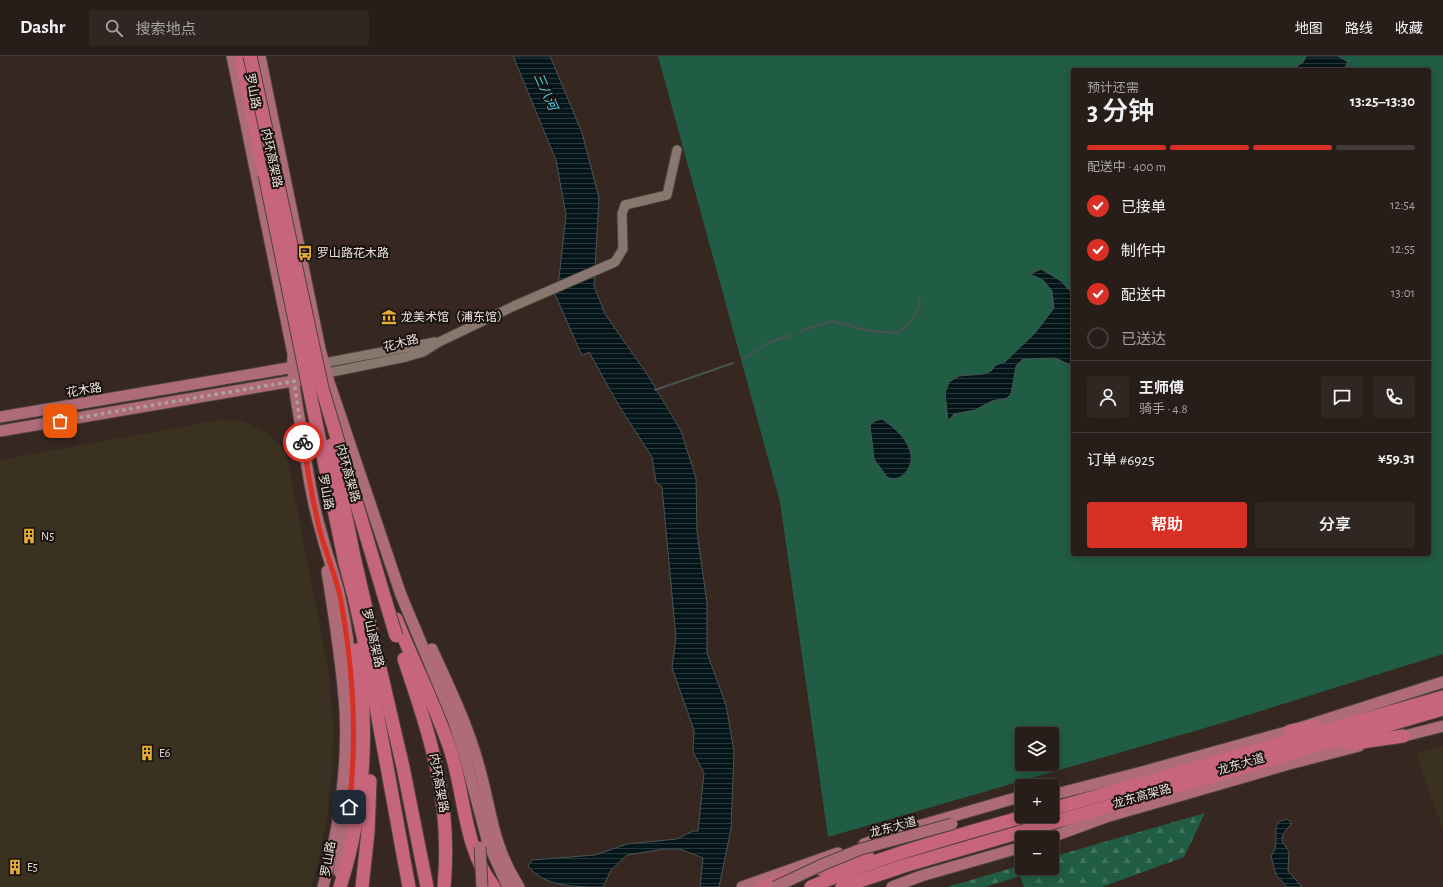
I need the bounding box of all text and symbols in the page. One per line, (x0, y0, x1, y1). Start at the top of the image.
search box (89, 10, 369, 46)
icon: search (103, 17, 125, 39)
text: Dashr (20, 18, 65, 37)
text: 搜索地点 (135, 22, 195, 37)
text: 地图 (1295, 22, 1323, 36)
text: 路线 (1345, 22, 1373, 36)
text: 收藏 (1395, 22, 1423, 36)
water label: 三八河 (531, 71, 561, 115)
street label: 罗山路 (244, 72, 263, 110)
text: 预计还需 (1087, 82, 1139, 95)
text: 13:25–13:30 (1350, 94, 1415, 109)
text: 3 分钟 (1087, 99, 1154, 125)
street label: 内环高架路 (260, 127, 285, 189)
text: 配送中 · 400 m (1087, 161, 1166, 174)
icon: check (1087, 195, 1109, 217)
text: 12:54 (1390, 199, 1415, 212)
text: 已接单 (1121, 200, 1166, 215)
icon: check (1087, 239, 1109, 261)
text: 12:55 (1391, 243, 1415, 256)
bus stop icon: 罗山路花木路 (296, 244, 314, 262)
text: 制作中 (1121, 244, 1166, 259)
place label: 罗山路花木路 (317, 246, 389, 259)
icon: check (1087, 283, 1109, 305)
text: 13:01 (1391, 287, 1415, 300)
text: 配送中 (1121, 288, 1166, 303)
museum icon: 龙美术馆（浦东馆） (380, 308, 398, 326)
place label: 龙美术馆（浦东馆） (401, 310, 509, 323)
street label: 花木路 (382, 332, 420, 353)
text: 已送达 (1121, 332, 1166, 347)
button: person (1087, 376, 1129, 418)
button: chat (1321, 376, 1363, 418)
button: phone (1373, 376, 1415, 418)
street label: 花木路 (65, 380, 103, 399)
text: 王师傅 (1139, 381, 1184, 396)
text: 骑手 · 4.8 (1139, 403, 1188, 416)
pin (43, 404, 77, 438)
icon: bag (49, 410, 71, 432)
courier (283, 422, 323, 462)
icon: bike (292, 431, 314, 453)
street label: 内环高架路 (334, 442, 363, 503)
text: ¥59.31 (1378, 451, 1415, 466)
text: 订单 #6925 (1087, 453, 1154, 468)
street label: 罗山路 (317, 473, 336, 511)
button: 帮助 (1087, 502, 1247, 548)
button: 分享 (1255, 502, 1415, 548)
building icon: N5 (20, 527, 38, 545)
place label: N5 (41, 530, 54, 542)
street label: 罗山高架路 (360, 607, 387, 669)
map controls (1015, 727, 1059, 875)
button: layers (1015, 727, 1059, 771)
building icon: E6 (138, 744, 156, 762)
place label: E6 (159, 747, 171, 759)
street label: 龙东大道 (1216, 751, 1266, 776)
street label: 内环高架路 (428, 752, 451, 814)
button: + (1015, 779, 1059, 823)
street label: 龙东高架路 (1111, 781, 1172, 810)
pin (332, 790, 366, 824)
icon: home (338, 796, 360, 818)
street label: 龙东大道 (868, 814, 918, 839)
button: − (1015, 831, 1059, 875)
street label: 罗山路 (318, 840, 337, 878)
building icon: E5 (6, 858, 24, 876)
place label: E5 (27, 861, 38, 873)

